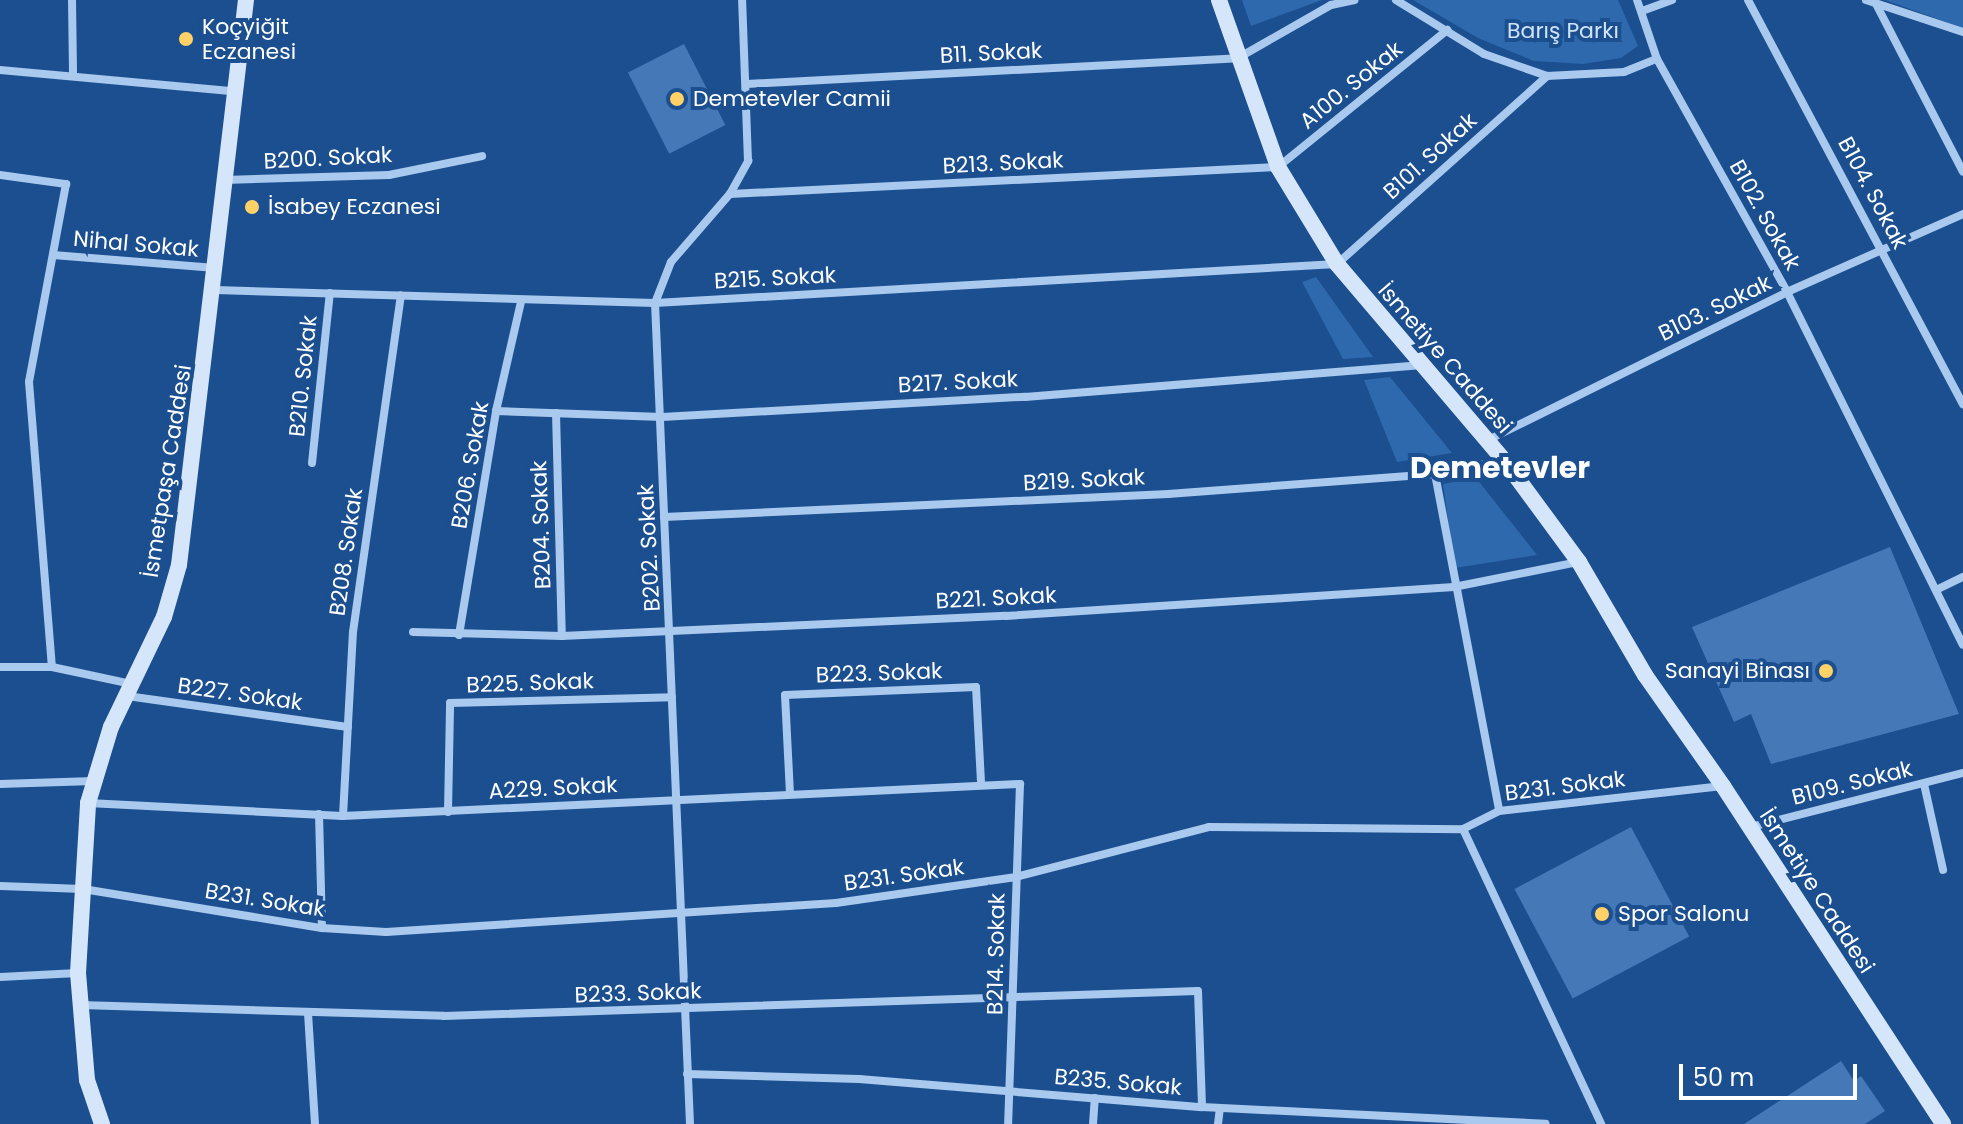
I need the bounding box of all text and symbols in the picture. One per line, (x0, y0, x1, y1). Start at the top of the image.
place label: Koçyiğit Eczanesi (202, 13, 296, 64)
park label: Barış Parkı (1507, 18, 1619, 44)
marker: Koçyiğit Eczanesi (177, 30, 195, 48)
street label: A100. Sokak (1294, 36, 1408, 134)
street label: B11. Sokak (939, 37, 1043, 69)
place label: Demetevler Camii (693, 86, 891, 112)
marker: Demetevler Camii (668, 90, 686, 108)
street label: B101. Sokak (1378, 107, 1482, 205)
street label: B104. Sokak (1832, 132, 1914, 254)
street label: B200. Sokak (263, 141, 393, 175)
street label: B213. Sokak (942, 147, 1064, 179)
street label: B102. Sokak (1724, 155, 1806, 275)
place label: İsabey Eczanesi (268, 194, 441, 220)
marker: İsabey Eczanesi (243, 198, 261, 216)
street label: Nihal Sokak (72, 225, 200, 263)
street label: B215. Sokak (713, 262, 837, 294)
street label: B103. Sokak (1654, 269, 1776, 347)
street label: İsmetiye Caddesi (1372, 277, 1518, 439)
street label: B210. Sokak (283, 314, 323, 438)
street label: İsmetpaşa Caddesi (137, 363, 197, 579)
street label: B217. Sokak (897, 366, 1019, 398)
street label: B206. Sokak (446, 399, 494, 531)
district label: Demetevler (1410, 450, 1590, 486)
street label: B204. Sokak (526, 460, 556, 590)
street label: B219. Sokak (1022, 464, 1146, 496)
street label: B202. Sokak (632, 484, 666, 612)
street label: B208. Sokak (324, 486, 368, 618)
street label: B221. Sokak (935, 582, 1057, 614)
street label: B223. Sokak (815, 658, 943, 688)
place label: Sanayi Binası (1665, 658, 1810, 684)
marker: Sanayi Binası (1817, 662, 1835, 680)
street label: B225. Sokak (466, 668, 594, 698)
street label: B227. Sokak (176, 672, 304, 716)
street label: B109. Sokak (1789, 755, 1915, 811)
street label: B231. Sokak (1503, 766, 1627, 806)
street label: A229. Sokak (488, 771, 618, 805)
street label: İsmetiye Caddesi (1754, 804, 1880, 978)
street label: B231. Sokak (842, 853, 966, 897)
street label: B231. Sokak (203, 877, 327, 923)
street label: B214. Sokak (982, 893, 1010, 1015)
place label: Spor Salonu (1618, 901, 1749, 927)
marker: Spor Salonu (1593, 905, 1611, 923)
street label: B233. Sokak (574, 978, 702, 1008)
scale bar (1683, 1048, 1861, 1098)
text: 50 m (1693, 1061, 1754, 1094)
street label: B235. Sokak (1053, 1063, 1183, 1101)

